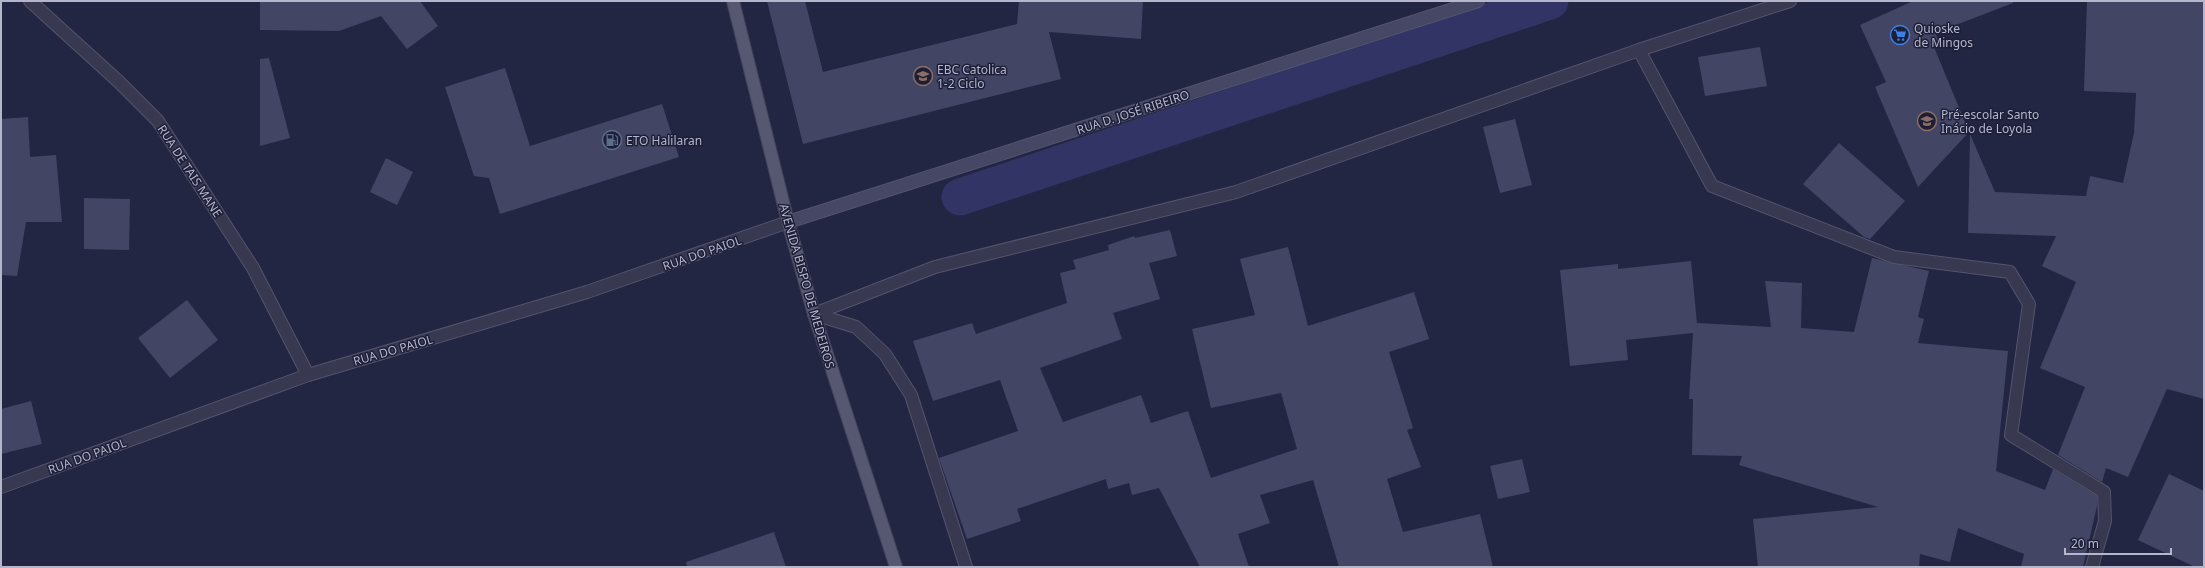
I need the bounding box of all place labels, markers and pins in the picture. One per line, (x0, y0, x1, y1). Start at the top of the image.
place label: Quioske de Mingos (1914, 20, 1973, 51)
supermarket icon: Quioske de Mingos (1889, 24, 1911, 46)
place label: EBC Catolica 1-2 Ciclo (937, 61, 1007, 92)
school or university icon: EBC Catolica 1-2 Ciclo (912, 65, 934, 87)
place label: Pré-escolar Santo Inácio de Loyola (1941, 106, 2039, 137)
school or university icon: Pré-escolar Santo Inácio de Loyola (1916, 110, 1938, 132)
fuel station icon: ETO Halilaran (601, 129, 623, 151)
place label: ETO Halilaran (626, 132, 702, 149)

